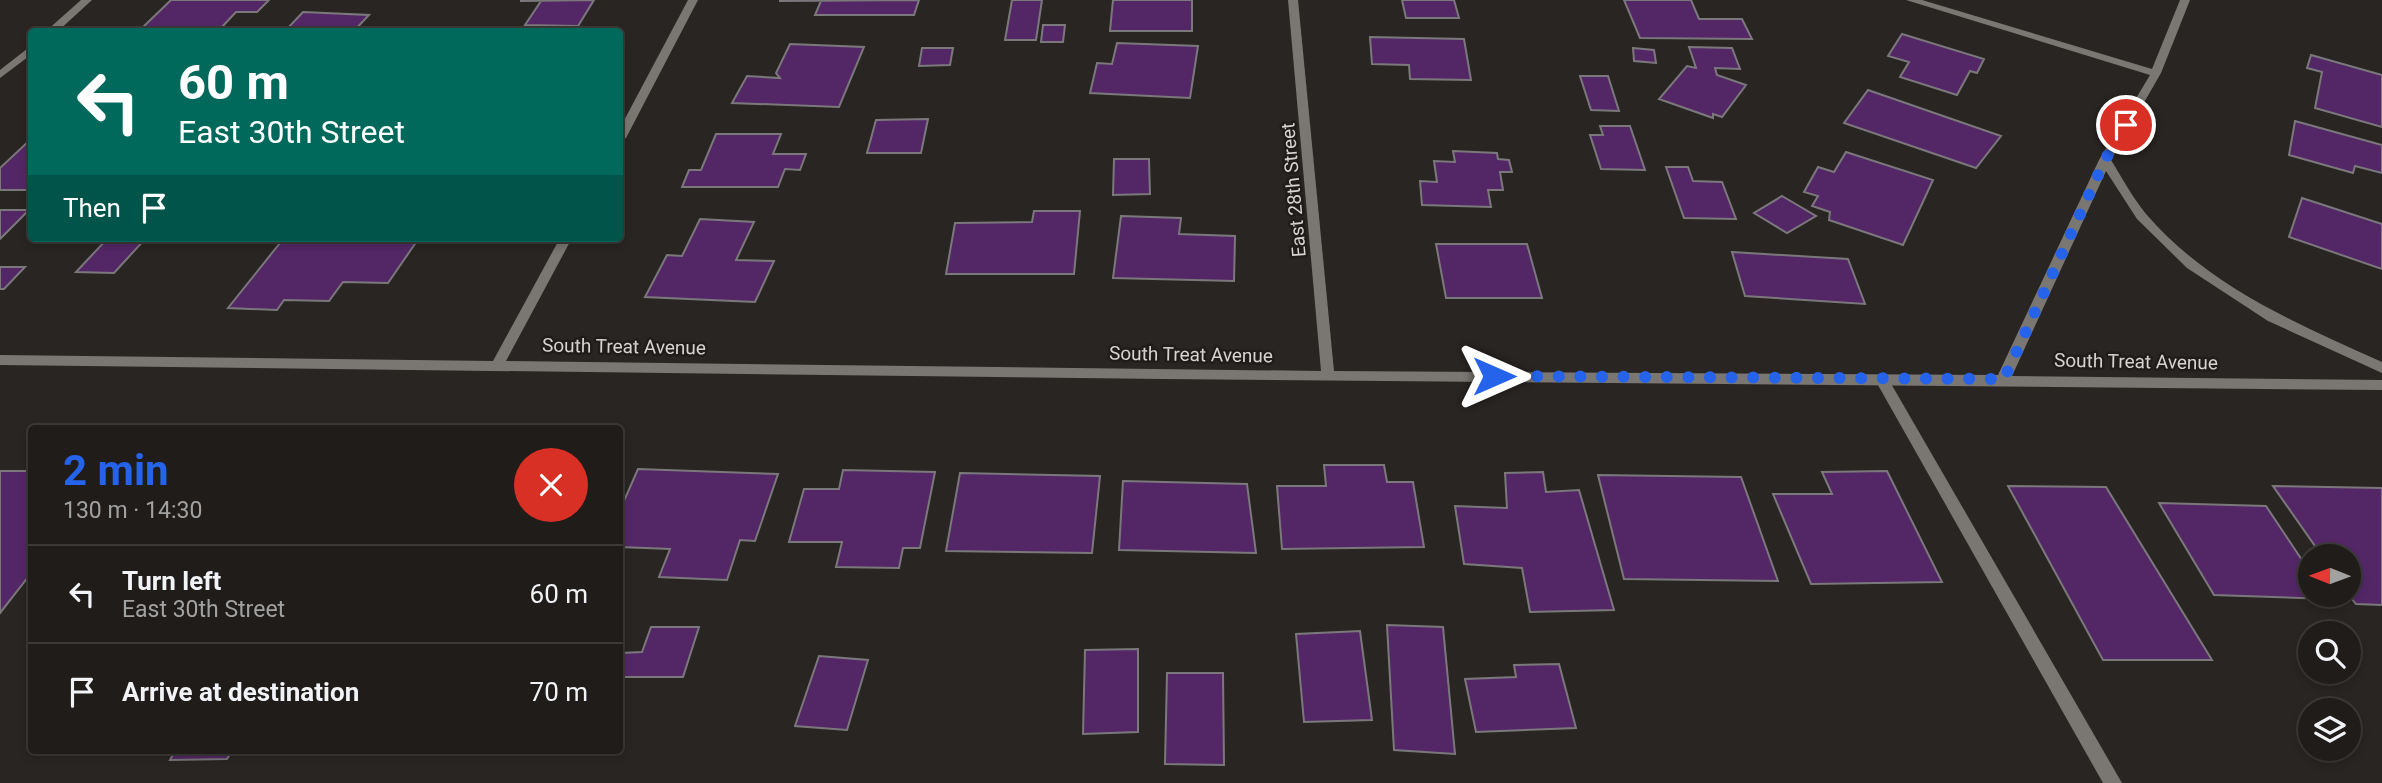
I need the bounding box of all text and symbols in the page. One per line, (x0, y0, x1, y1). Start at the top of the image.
text: 60 m (178, 54, 289, 111)
icon: left (63, 56, 154, 147)
pin (2096, 95, 2156, 155)
icon: arrive (2107, 106, 2145, 144)
text: East 30th Street (178, 113, 405, 151)
street label: East 28th Street (1276, 122, 1311, 258)
icon: arrive (135, 189, 173, 227)
text: Then (63, 193, 121, 223)
street label: South Treat Avenue (542, 334, 706, 359)
position arrow (1457, 339, 1531, 413)
street label: South Treat Avenue (1109, 342, 1273, 367)
street label: South Treat Avenue (2054, 349, 2218, 374)
text: 2 min (63, 446, 169, 495)
button: close (514, 448, 588, 522)
text: 130 m · 14:30 (63, 497, 202, 524)
north arrow (2298, 544, 2361, 607)
map controls (2298, 544, 2361, 761)
text: Turn left (122, 566, 221, 596)
icon: left (63, 575, 101, 613)
text: 60 m (530, 579, 588, 609)
text: East 30th Street (122, 596, 285, 623)
button: search (2298, 621, 2361, 684)
icon: arrive (63, 673, 101, 711)
text: Arrive at destination (122, 677, 359, 707)
text: 70 m (530, 677, 588, 707)
button: layers (2298, 698, 2361, 761)

